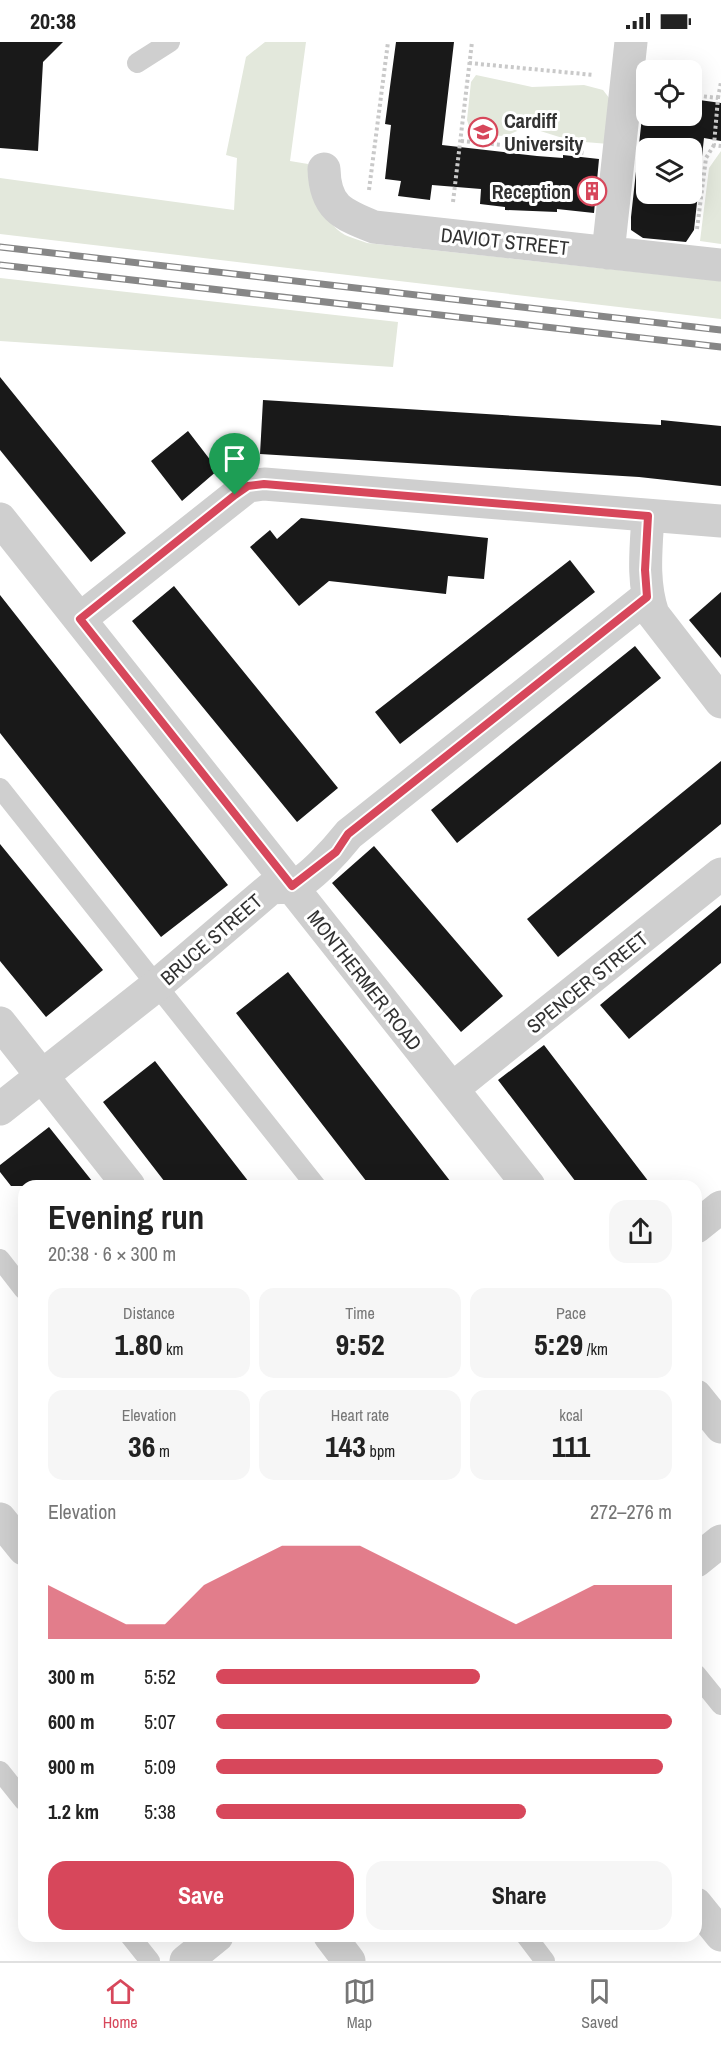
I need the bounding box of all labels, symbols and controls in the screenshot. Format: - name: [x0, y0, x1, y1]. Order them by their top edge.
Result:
- text: 20:38: [30, 6, 76, 36]
- map controls: [636, 60, 702, 204]
- button: locate: [636, 60, 702, 126]
- place label: Cardiff University: [504, 107, 584, 157]
- school or university icon: Cardiff University: [467, 116, 499, 148]
- button: layers: [636, 138, 702, 204]
- building icon: Reception: [576, 175, 608, 207]
- place label: Reception: [492, 178, 571, 205]
- street label: DAVIOT STREET: [440, 221, 570, 261]
- pin: [209, 433, 260, 495]
- icon: arrive: [218, 442, 251, 475]
- street label: BRUCE STREET: [154, 887, 268, 991]
- street label: MONTHERMER ROAD: [302, 904, 428, 1056]
- street label: SPENCER STREET: [521, 925, 653, 1039]
- text: Evening run: [48, 1195, 204, 1239]
- button: share: [609, 1200, 672, 1263]
- text: 20:38 · 6 × 300 m: [48, 1240, 176, 1267]
- text: Distance: [123, 1302, 175, 1324]
- text: Time: [345, 1302, 375, 1324]
- text: Pace: [556, 1302, 586, 1324]
- text: 1.80: [114, 1324, 162, 1364]
- text: 9:52: [335, 1324, 385, 1364]
- text: 5:29: [534, 1324, 583, 1364]
- text: km: [162, 1338, 184, 1360]
- text: /km: [583, 1338, 608, 1360]
- text: Elevation: [122, 1404, 176, 1426]
- text: Heart rate: [331, 1404, 389, 1426]
- text: kcal: [559, 1404, 583, 1426]
- text: 36: [128, 1426, 155, 1466]
- text: 143: [325, 1426, 366, 1466]
- text: 111: [552, 1426, 590, 1466]
- text: m: [155, 1440, 170, 1462]
- text: bpm: [366, 1440, 395, 1462]
- text: Elevation: [48, 1498, 116, 1525]
- text: 272–276 m: [590, 1498, 672, 1525]
- text: 300 m: [48, 1663, 95, 1690]
- text: 5:52: [144, 1663, 176, 1690]
- text: 600 m: [48, 1708, 95, 1735]
- text: 5:07: [144, 1708, 176, 1735]
- text: 900 m: [48, 1753, 95, 1780]
- text: 5:09: [144, 1753, 176, 1780]
- text: 1.2 km: [48, 1798, 99, 1825]
- text: 5:38: [144, 1798, 176, 1825]
- button: Save: [48, 1861, 354, 1930]
- button: Share: [366, 1861, 672, 1930]
- tab: Home: [103, 1975, 138, 2033]
- tab: Map: [343, 1975, 376, 2033]
- tab: Saved: [581, 1975, 618, 2033]

